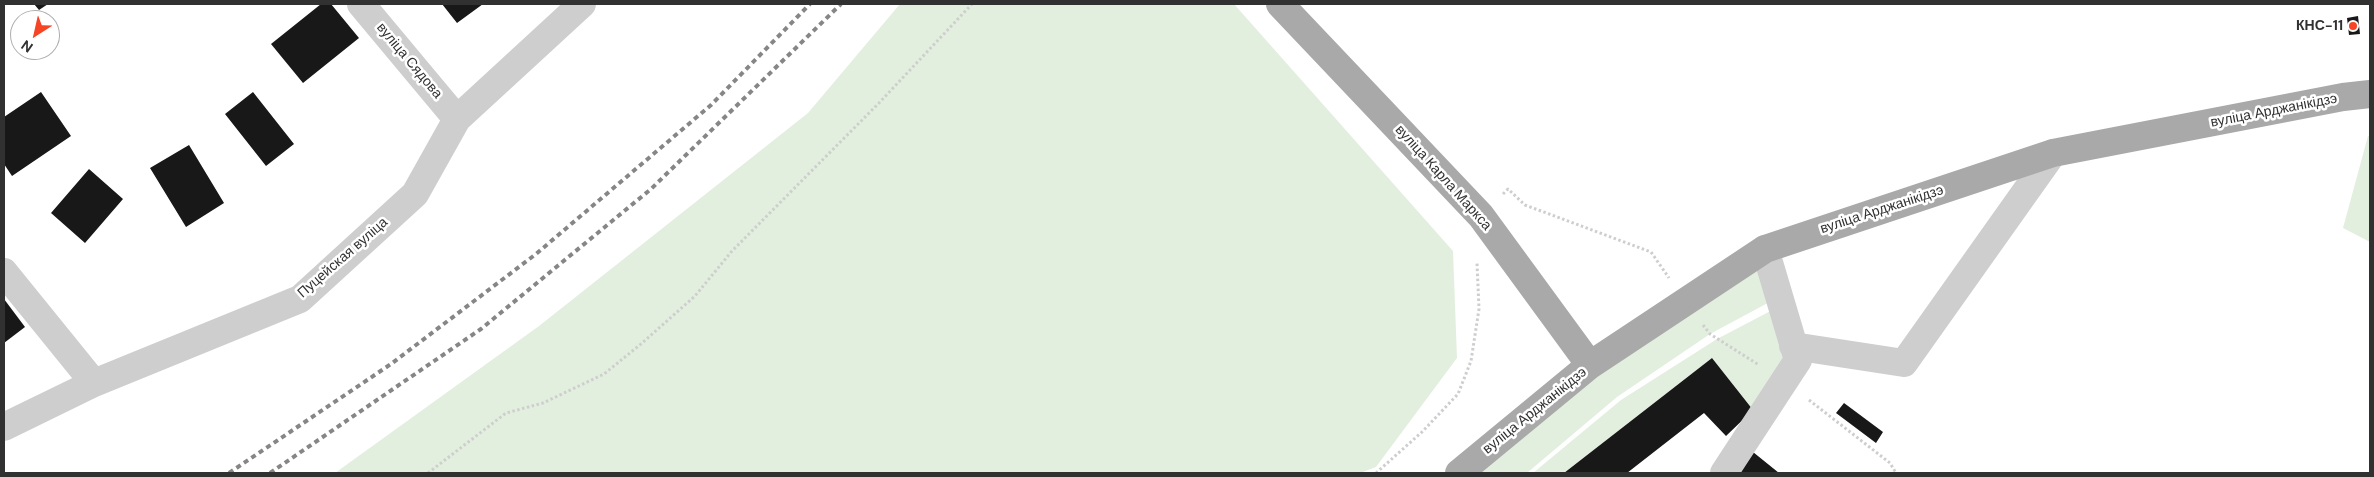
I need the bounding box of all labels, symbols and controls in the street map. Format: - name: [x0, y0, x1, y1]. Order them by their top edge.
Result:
- north arrow: [10, 10, 60, 60]
- place label: КНС-11: [2296, 18, 2343, 34]
- street label: вуліца Сядова: [373, 20, 445, 102]
- marker: КНС-11: [2347, 20, 2359, 32]
- text: N: [18, 36, 36, 57]
- street label: вуліца Арджанікідзэ: [2209, 90, 2339, 132]
- street label: вуліца Карла Маркса: [1391, 122, 1495, 234]
- street label: вуліца Арджанікідзэ: [1818, 182, 1946, 238]
- street label: Пуцейская вуліца: [294, 214, 392, 302]
- street label: вуліца Арджанікідзэ: [1480, 364, 1590, 458]

